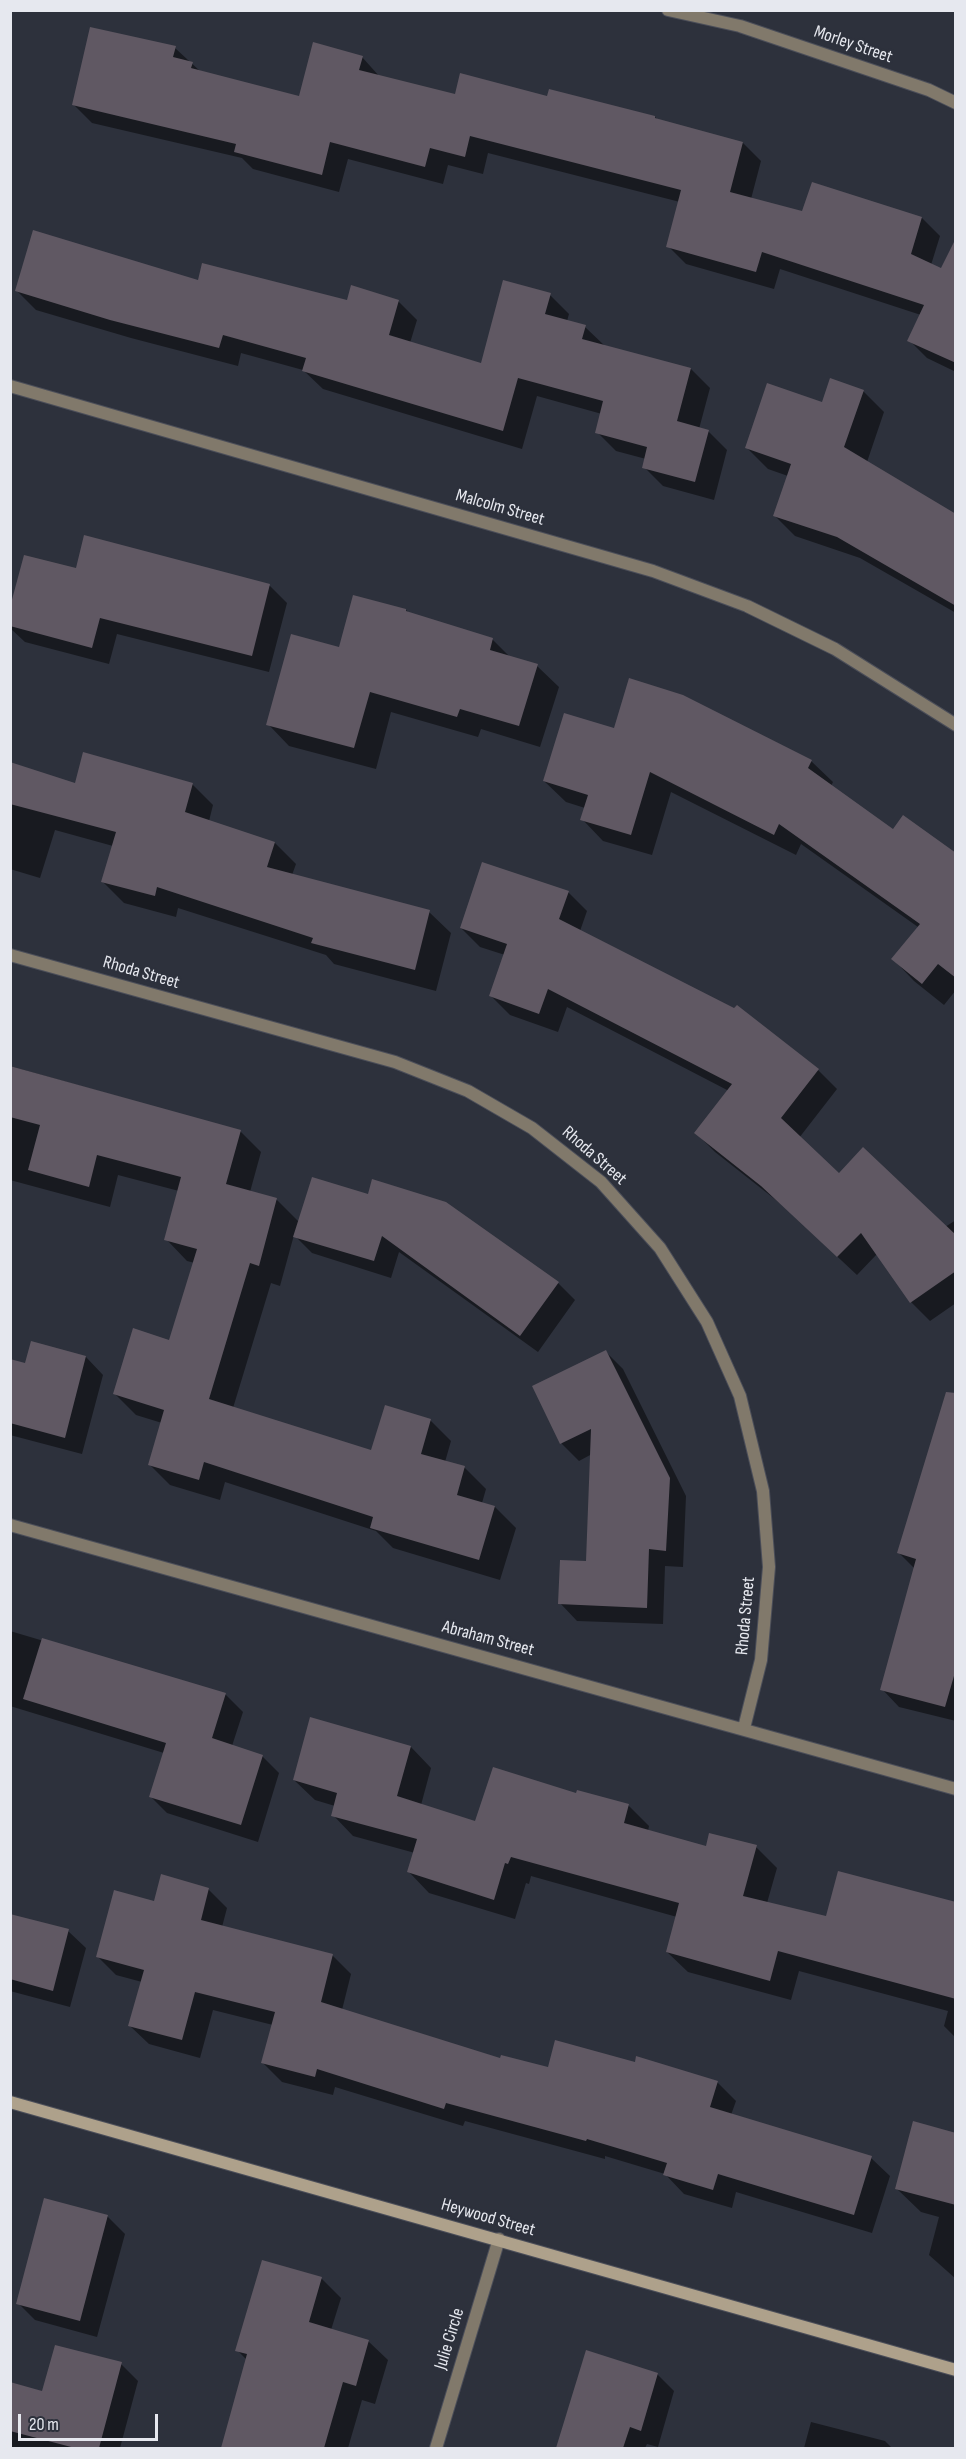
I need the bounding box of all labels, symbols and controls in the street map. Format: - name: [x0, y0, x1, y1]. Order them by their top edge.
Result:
- street label: Morley Street: [811, 22, 895, 68]
- street label: Malcolm Street: [453, 485, 547, 531]
- street label: Rhoda Street: [100, 952, 182, 994]
- street label: Rhoda Street: [557, 1122, 631, 1190]
- street label: Rhoda Street: [732, 1576, 760, 1656]
- street label: Abraham Street: [440, 1616, 536, 1662]
- street label: Heywood Street: [439, 2194, 537, 2242]
- street label: Julie Circle: [430, 2306, 470, 2372]
- scale bar: [21, 2402, 160, 2440]
- text: 20 m: [29, 2414, 59, 2435]

